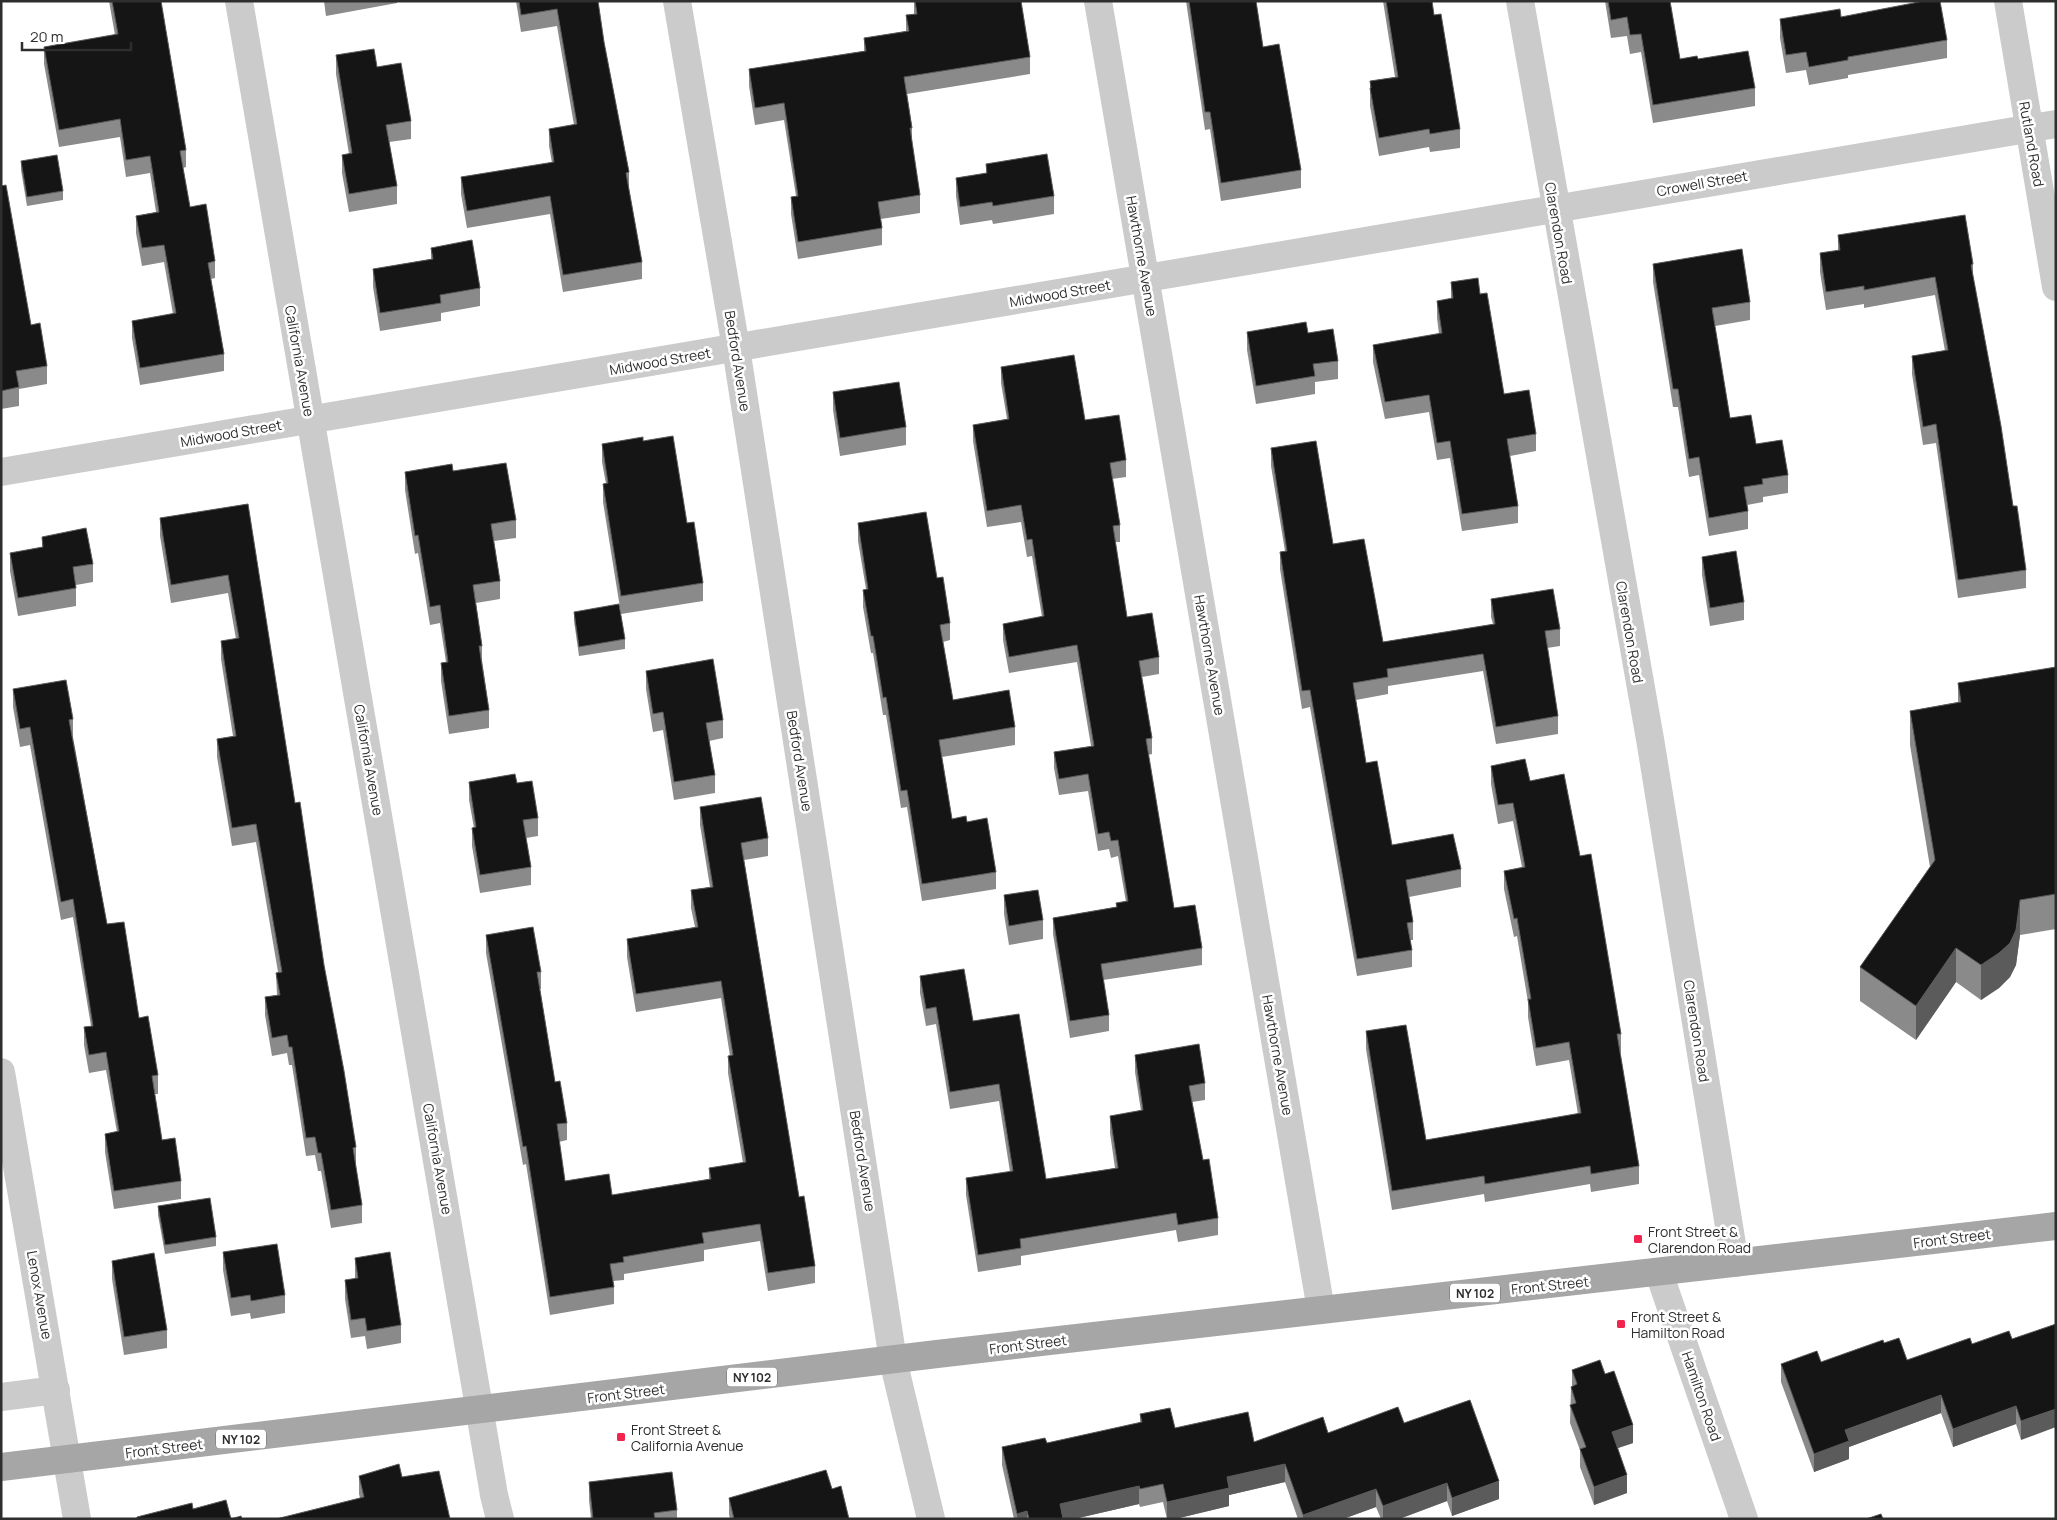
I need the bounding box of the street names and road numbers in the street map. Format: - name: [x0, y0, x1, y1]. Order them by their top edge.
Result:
- street label: Rutland Road: [2015, 100, 2049, 188]
- street label: Crowell Street: [1655, 166, 1749, 200]
- street label: Clarendon Road: [1541, 181, 1577, 285]
- street label: Hawthorne Avenue: [1122, 194, 1162, 318]
- street label: Midwood Street: [1008, 275, 1113, 311]
- street label: California Avenue: [281, 304, 319, 418]
- street label: Bedford Avenue: [721, 309, 755, 413]
- street label: Midwood Street: [608, 343, 713, 379]
- street label: Midwood Street: [179, 415, 284, 451]
- street label: Clarendon Road: [1612, 580, 1648, 684]
- street label: Hawthorne Avenue: [1190, 593, 1230, 717]
- street label: California Avenue: [350, 703, 388, 817]
- street label: Bedford Avenue: [783, 709, 817, 813]
- street label: Clarendon Road: [1680, 979, 1714, 1083]
- street label: Hawthorne Avenue: [1258, 993, 1298, 1117]
- street label: California Avenue: [419, 1102, 457, 1216]
- street label: Bedford Avenue: [846, 1109, 880, 1213]
- street label: Front Street: [1912, 1224, 1992, 1252]
- street label: Lenox Avenue: [23, 1249, 57, 1341]
- street label: Front Street: [1510, 1271, 1590, 1299]
- road number: NY 102: [1450, 1284, 1500, 1302]
- street label: Front Street: [988, 1330, 1068, 1358]
- street label: Hamilton Road: [1678, 1349, 1726, 1443]
- road number: NY 102: [727, 1368, 777, 1386]
- street label: Front Street: [586, 1379, 666, 1407]
- road number: NY 102: [216, 1430, 266, 1448]
- street label: Front Street: [124, 1434, 204, 1462]

